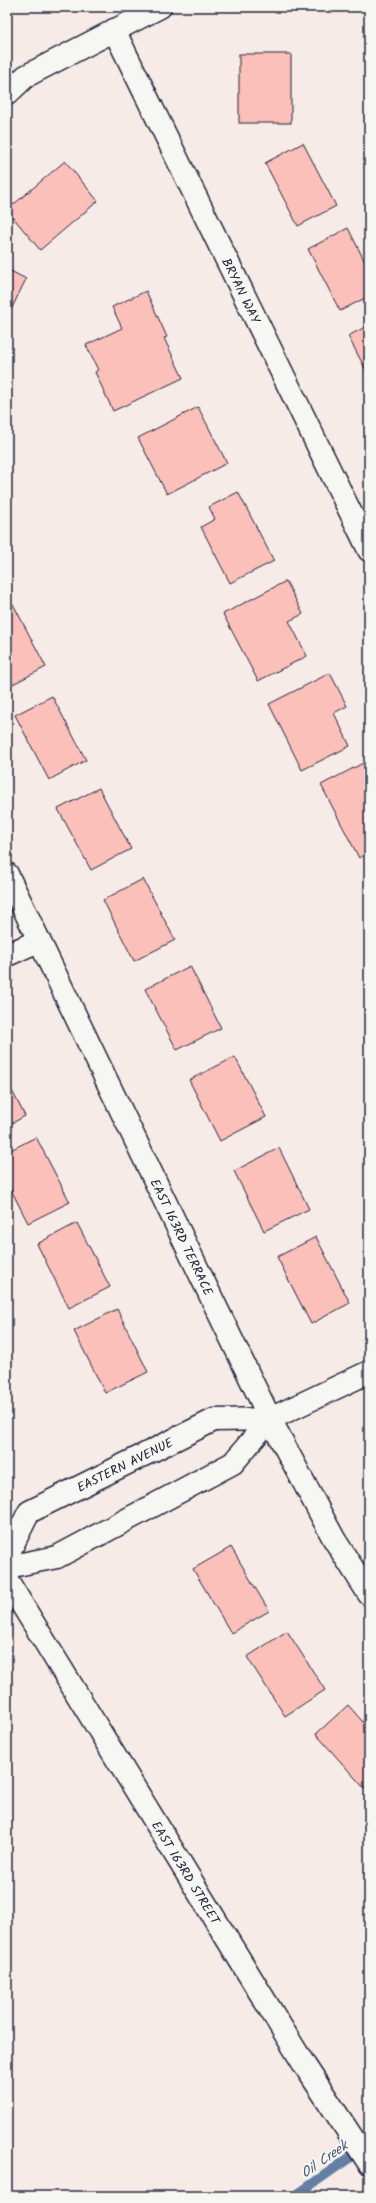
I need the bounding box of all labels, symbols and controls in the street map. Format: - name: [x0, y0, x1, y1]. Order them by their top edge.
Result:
- street label: BRYAN WAY: [215, 255, 266, 328]
- street label: EAST 163RD TERRACE: [144, 1176, 218, 1300]
- street label: EASTERN AVENUE: [73, 1433, 177, 1499]
- street label: EAST 163RD STREET: [145, 1817, 225, 1930]
- water label: Oil Creek: [296, 2134, 355, 2184]

